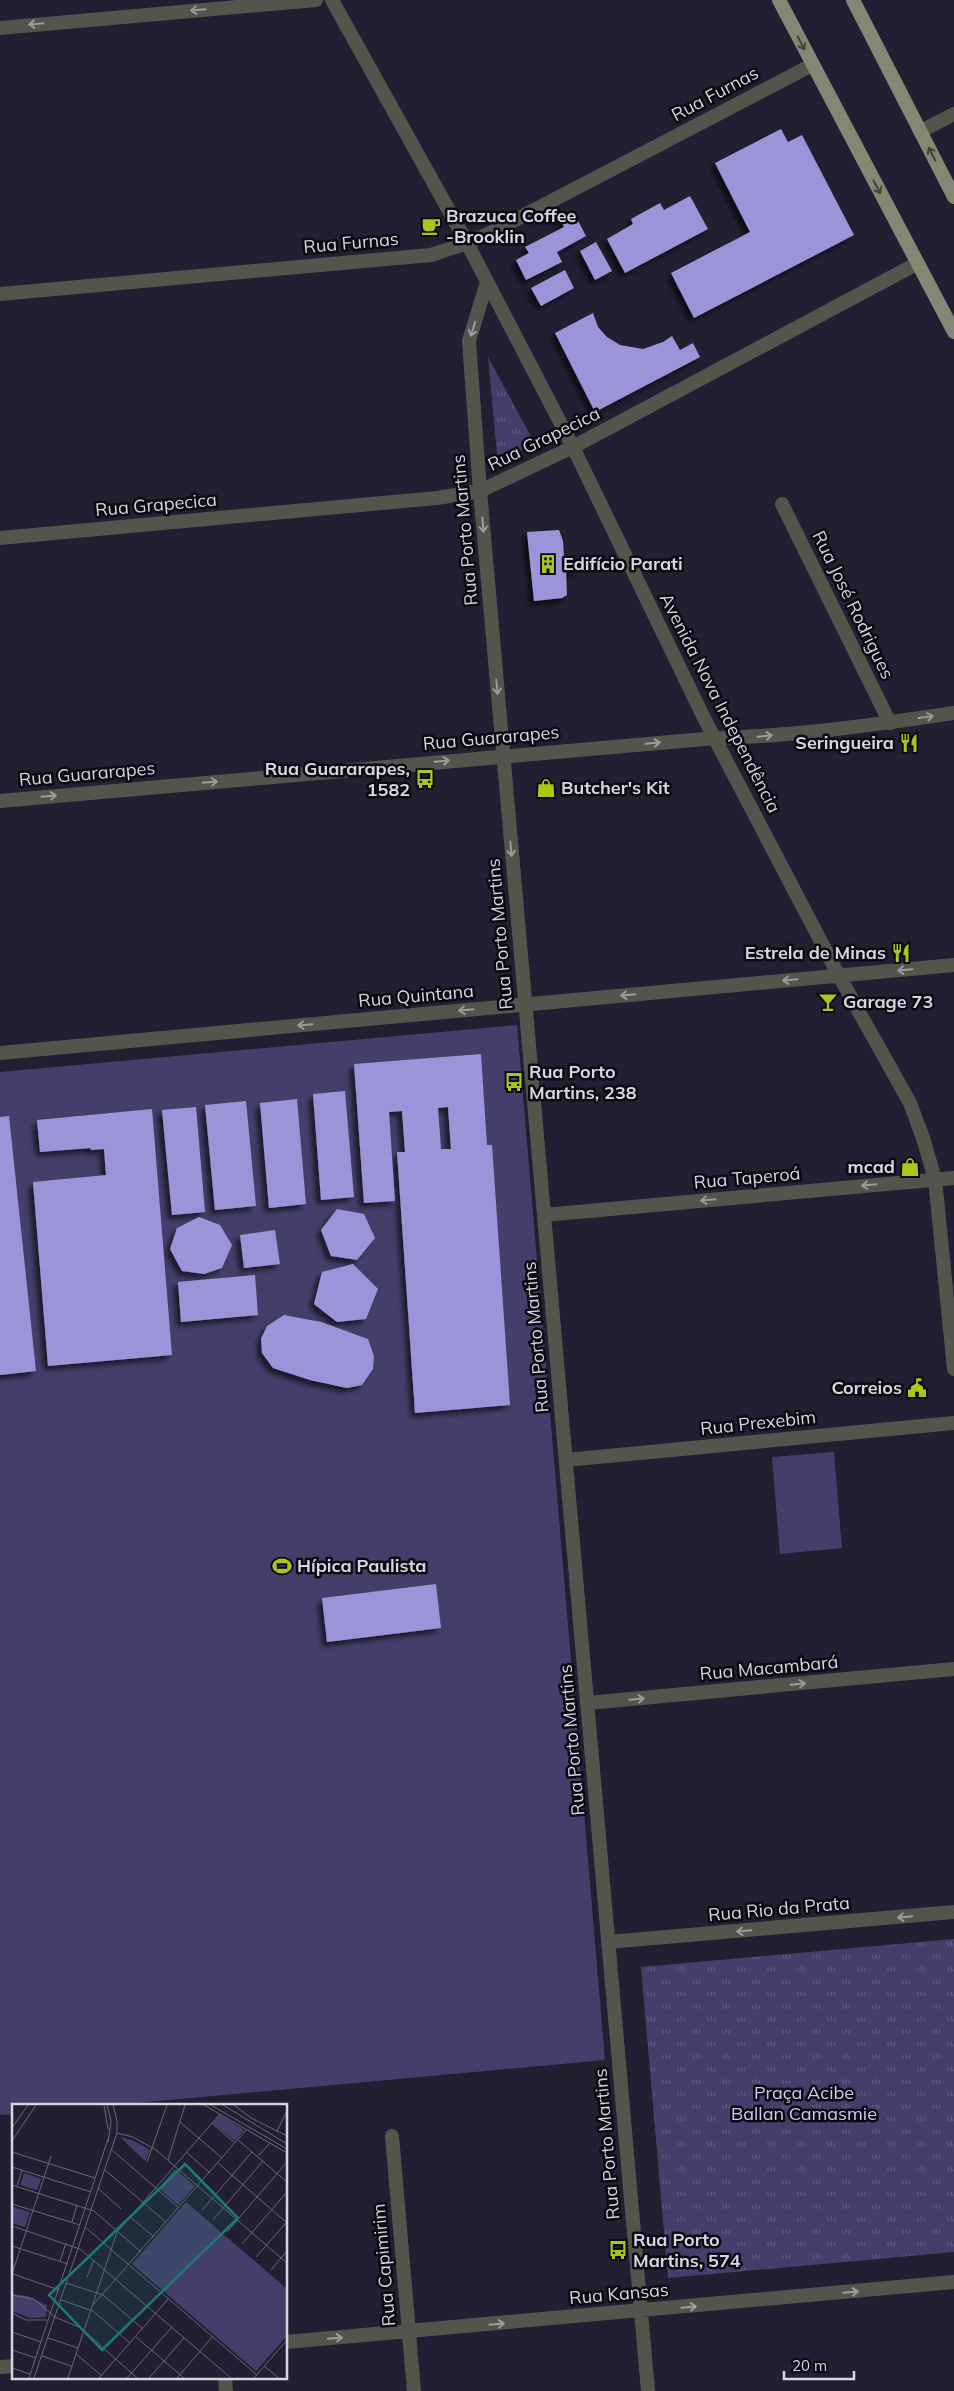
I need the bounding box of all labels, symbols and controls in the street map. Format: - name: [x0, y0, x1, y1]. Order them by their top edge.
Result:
- one-way arrow: [190, 6, 206, 15]
- one-way arrow: [28, 20, 44, 29]
- one-way arrow: [796, 36, 806, 51]
- street label: Rua Furnas: [667, 61, 762, 126]
- one-way arrow: [927, 147, 936, 162]
- one-way arrow: [873, 179, 882, 194]
- place label: Brazuca Coffee -Brooklin: [446, 204, 577, 248]
- cafe icon: Brazuca Coffee -Brooklin: [420, 215, 442, 237]
- street label: Rua Furnas: [302, 227, 400, 258]
- one-way arrow: [467, 320, 477, 336]
- street label: Rua Grapecica: [484, 401, 604, 476]
- street label: Rua Porto Martins: [446, 454, 483, 606]
- street label: Rua Grapecica: [94, 488, 218, 521]
- one-way arrow: [478, 517, 488, 533]
- street label: Rua José Rodrigues: [808, 527, 899, 683]
- place label: Edifício Parati: [563, 552, 683, 575]
- building icon: Edifício Parati: [537, 553, 559, 575]
- street label: Avenida Nova Independência: [655, 589, 786, 817]
- one-way arrow: [492, 679, 501, 695]
- one-way arrow: [918, 712, 934, 722]
- street label: Rua Guararapes: [422, 720, 560, 755]
- one-way arrow: [756, 731, 772, 741]
- place label: Seringueira: [795, 731, 894, 754]
- restaurant icon: Seringueira: [898, 732, 920, 754]
- one-way arrow: [645, 738, 661, 748]
- street label: Rua Guararapes: [18, 756, 156, 791]
- place label: Rua Guararapes, 1582: [265, 757, 410, 801]
- one-way arrow: [434, 757, 450, 766]
- bus stop icon: Rua Guararapes, 1582: [414, 768, 436, 790]
- place label: Butcher's Kit: [561, 776, 670, 799]
- one-way arrow: [202, 777, 218, 787]
- shop icon: Butcher's Kit: [535, 777, 557, 799]
- one-way arrow: [40, 792, 56, 801]
- one-way arrow: [506, 840, 516, 856]
- street label: Rua Porto Martins: [481, 858, 518, 1010]
- place label: Estrela de Minas: [745, 941, 886, 964]
- restaurant icon: Estrela de Minas: [890, 942, 912, 964]
- one-way arrow: [898, 965, 914, 974]
- one-way arrow: [782, 976, 798, 985]
- street label: Rua Quintana: [357, 979, 475, 1012]
- one-way arrow: [620, 990, 636, 1000]
- place label: Garage 73: [843, 990, 933, 1013]
- bar icon: Garage 73: [817, 991, 839, 1013]
- one-way arrow: [459, 1005, 475, 1015]
- one-way arrow: [297, 1020, 313, 1030]
- place label: Rua Porto Martins, 238: [529, 1060, 637, 1104]
- bus stop icon: Rua Porto Martins, 238: [503, 1071, 525, 1093]
- place label: mcad: [847, 1155, 895, 1178]
- shop icon: mcad: [899, 1156, 921, 1178]
- street label: Rua Taperoá: [693, 1161, 801, 1194]
- one-way arrow: [862, 1181, 878, 1190]
- one-way arrow: [700, 1196, 716, 1205]
- street label: Rua Porto Martins: [517, 1261, 554, 1413]
- place label: Correios: [831, 1376, 902, 1399]
- public building icon: Correios: [906, 1377, 928, 1399]
- street label: Rua Prexebim: [699, 1405, 817, 1440]
- place label: Hípica Paulista: [297, 1554, 426, 1577]
- sports icon: Hípica Paulista: [271, 1555, 293, 1577]
- street label: Rua Macambará: [699, 1650, 839, 1685]
- street label: Rua Porto Martins: [553, 1664, 590, 1816]
- one-way arrow: [790, 1679, 806, 1689]
- one-way arrow: [628, 1694, 644, 1704]
- street label: Rua Rio da Prata: [707, 1891, 851, 1926]
- one-way arrow: [898, 1912, 914, 1921]
- one-way arrow: [736, 1926, 752, 1935]
- street label: Rua Porto Martins: [588, 2068, 625, 2220]
- park label: Praça Acibe Ballan Camasmie: [731, 2081, 877, 2125]
- inset map: [12, 2104, 288, 2378]
- street label: Rua Capimirim: [367, 2203, 400, 2327]
- place label: Rua Porto Martins, 574: [633, 2228, 741, 2272]
- bus stop icon: Rua Porto Martins, 574: [607, 2239, 629, 2261]
- street label: Rua Kansas: [568, 2278, 670, 2309]
- one-way arrow: [843, 2287, 859, 2296]
- one-way arrow: [681, 2302, 697, 2311]
- one-way arrow: [488, 2319, 504, 2328]
- one-way arrow: [327, 2333, 343, 2342]
- scale bar: [784, 2348, 854, 2380]
- text: 20 m: [792, 2356, 827, 2375]

